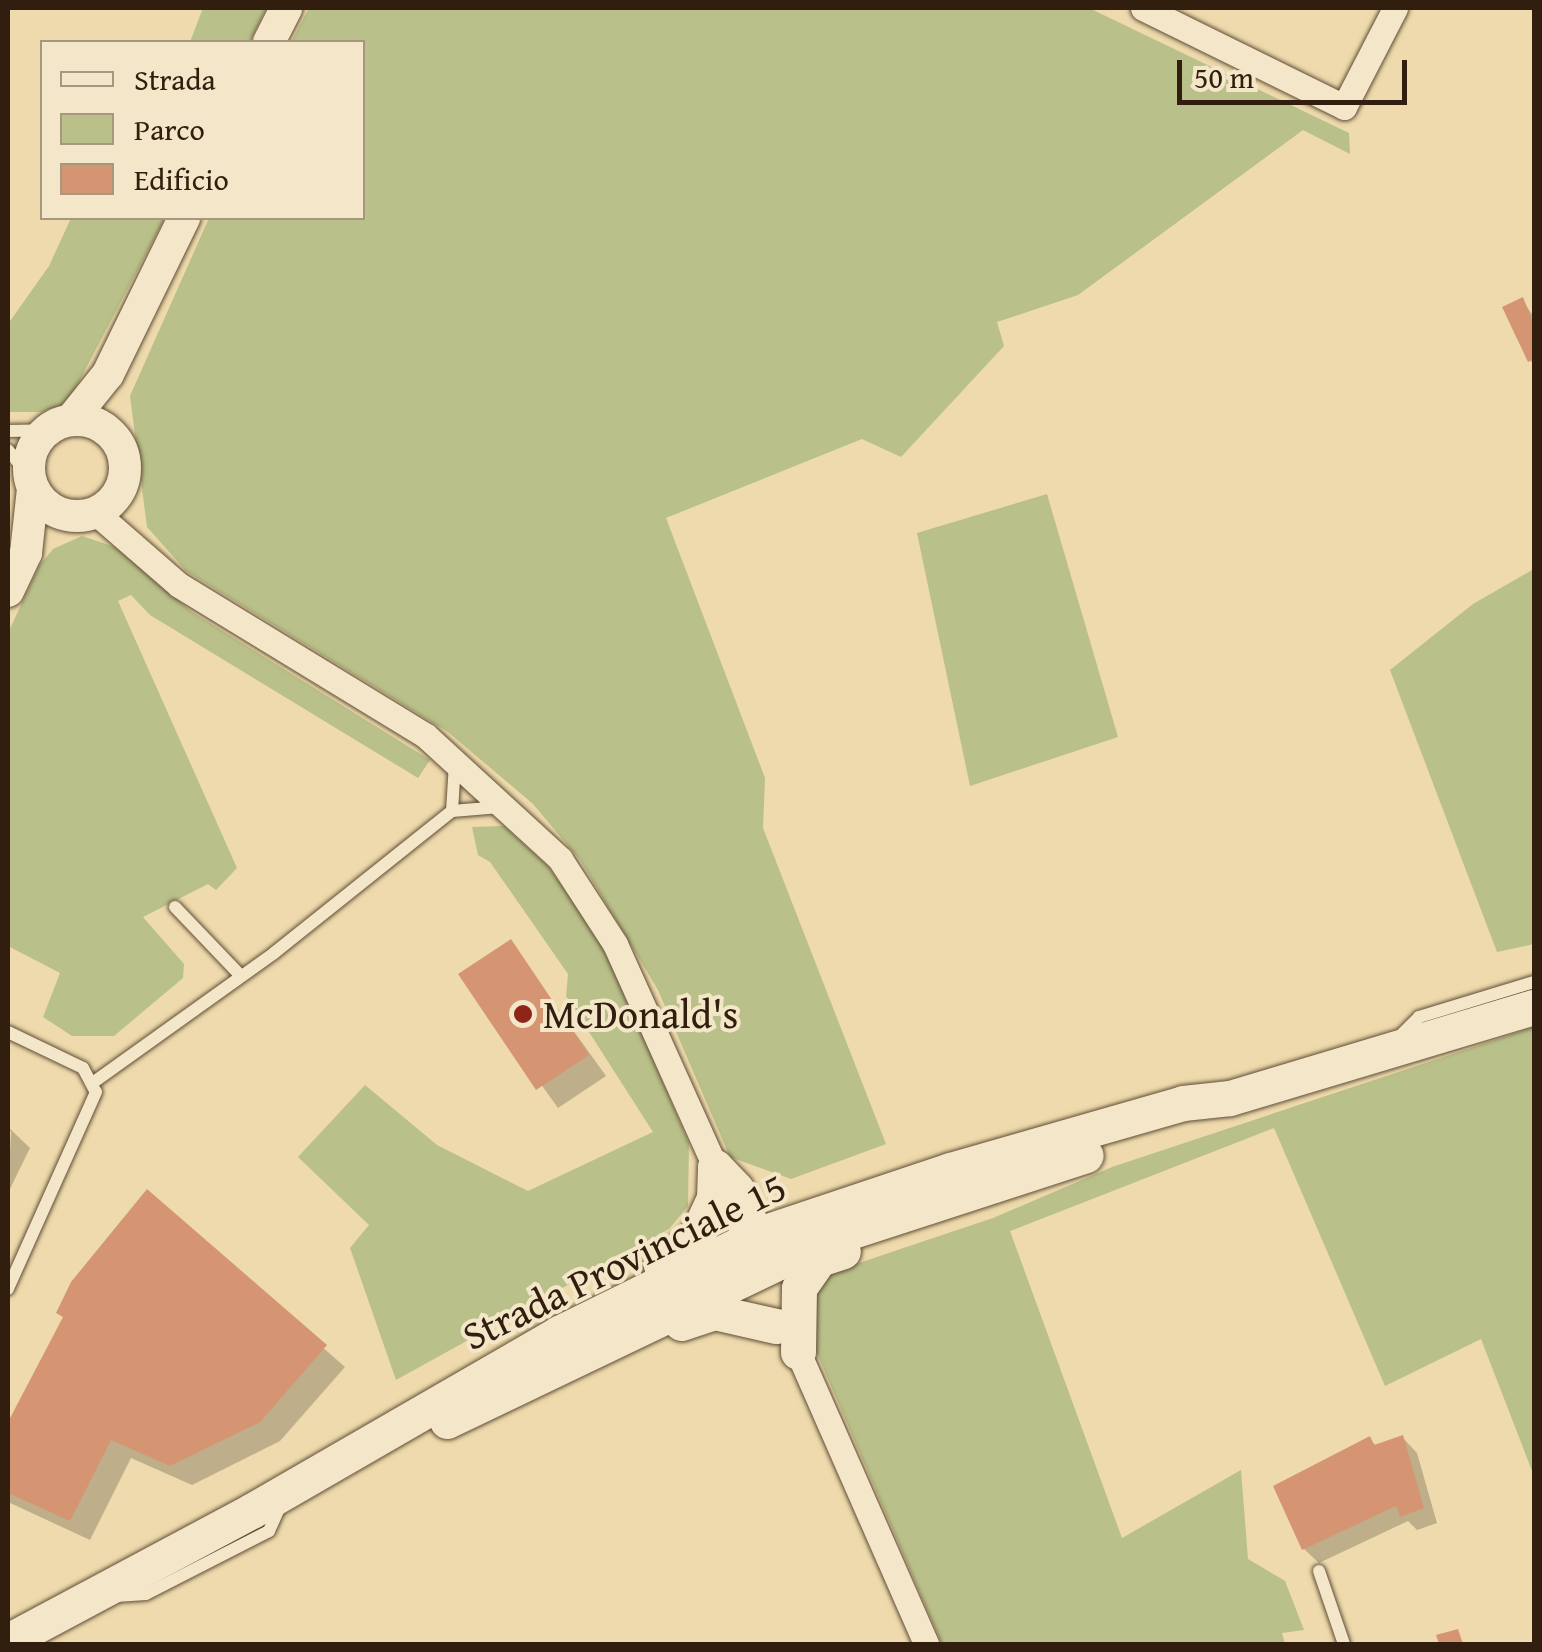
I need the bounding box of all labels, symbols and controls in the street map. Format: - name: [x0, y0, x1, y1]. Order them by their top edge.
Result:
- legend: [40, 40, 365, 220]
- scale bar: [1182, 40, 1412, 102]
- text: 50 m: [1194, 55, 1254, 99]
- text: Strada: [134, 57, 216, 101]
- text: Parco: [134, 107, 205, 151]
- text: Edificio: [134, 157, 229, 201]
- place label: McDonald's: [543, 990, 738, 1038]
- marker: McDonald's: [512, 1003, 534, 1025]
- street label: Strada Provinciale 15: [455, 1162, 793, 1360]

